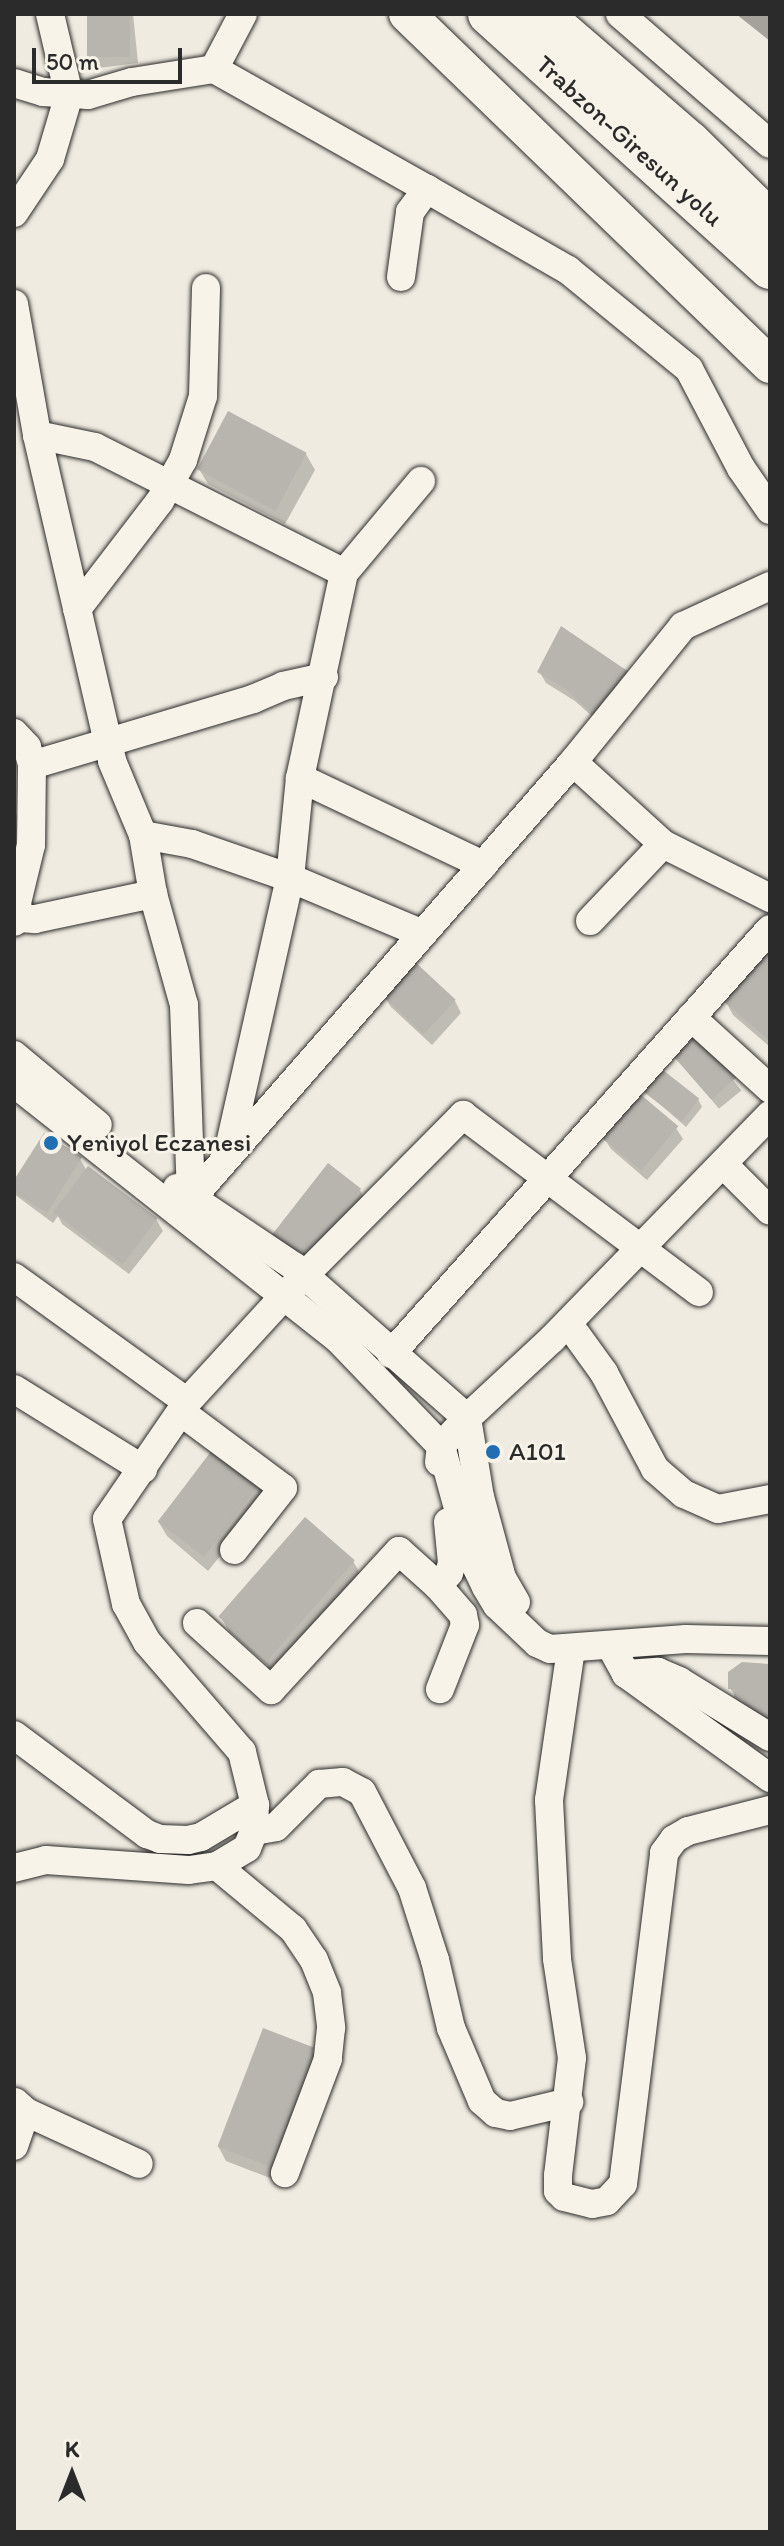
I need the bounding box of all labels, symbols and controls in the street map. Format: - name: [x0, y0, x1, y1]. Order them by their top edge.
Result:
- scale bar: [36, 32, 186, 82]
- text: 50 m: [46, 47, 99, 76]
- street label: Trabzon-Giresun yolu: [529, 49, 729, 233]
- place label: Yeniyol Eczanesi: [67, 1127, 251, 1159]
- marker: Yeniyol Eczanesi: [42, 1134, 60, 1152]
- place label: A101: [509, 1436, 566, 1468]
- marker: A101: [484, 1443, 502, 1461]
- north arrow: [32, 2434, 112, 2514]
- text: K: [65, 2436, 79, 2463]

